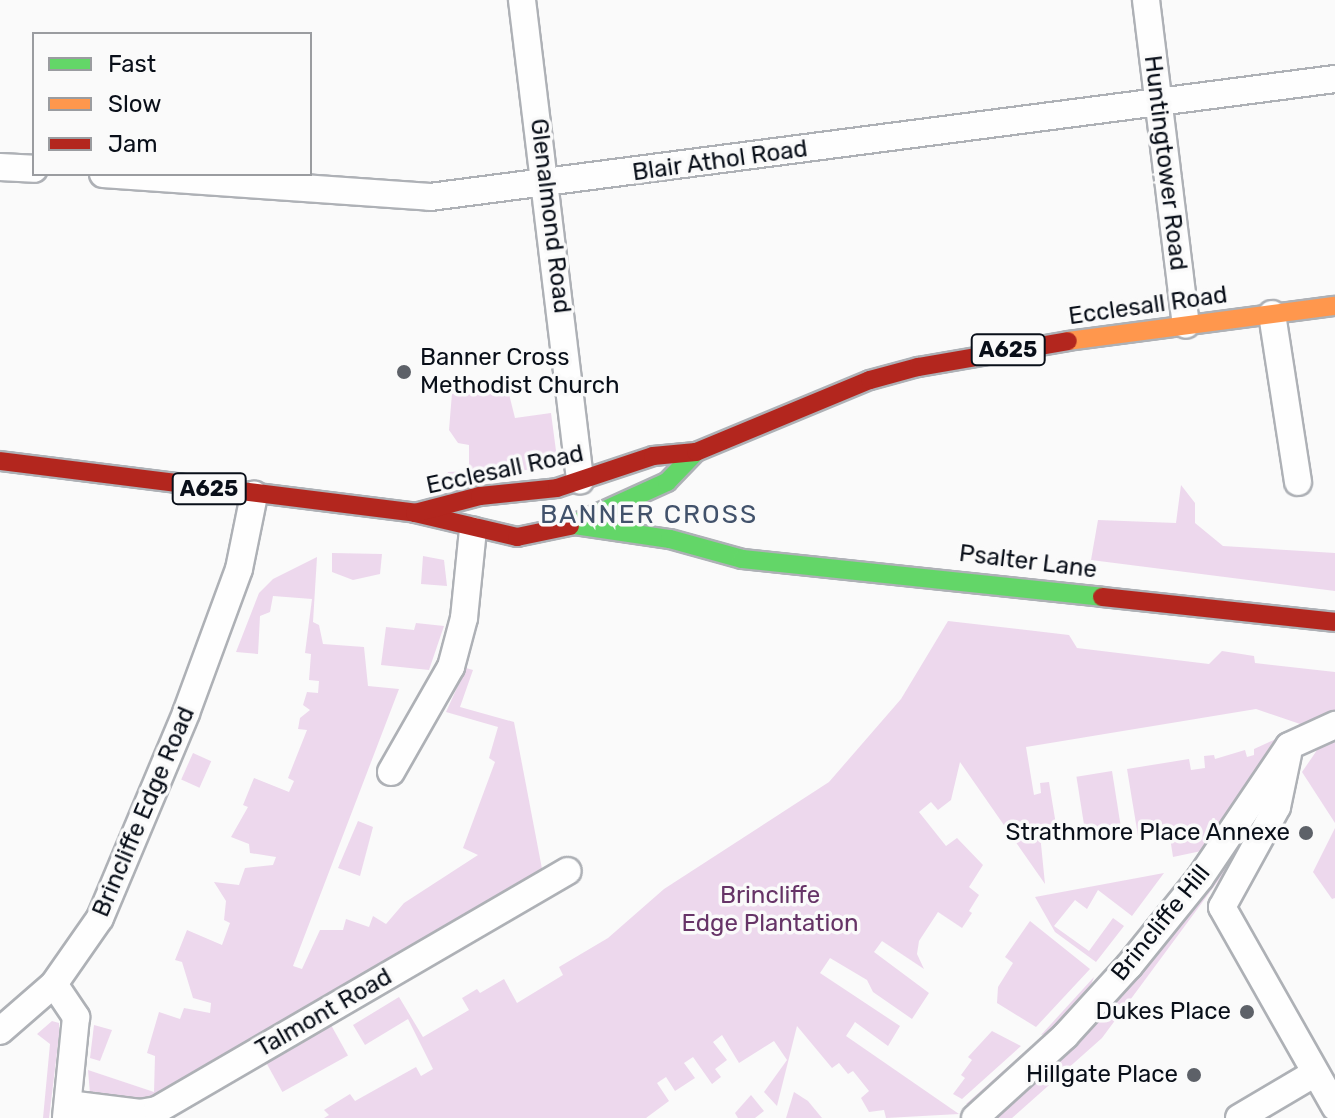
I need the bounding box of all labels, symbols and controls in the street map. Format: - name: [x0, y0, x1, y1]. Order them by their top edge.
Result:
- legend: [32, 32, 312, 176]
- text: Fast: [108, 50, 156, 78]
- street label: Huntingtower Road: [1137, 54, 1193, 272]
- text: Slow: [108, 90, 161, 118]
- street label: Glenalmond Road: [524, 117, 576, 315]
- text: Jam: [108, 130, 158, 158]
- street label: Blair Athol Road: [630, 134, 810, 188]
- street label: Ecclesall Road: [1067, 281, 1229, 331]
- road number: A625: [970, 332, 1046, 368]
- place label: Banner Cross Methodist Church: [420, 344, 620, 400]
- marker: Banner Cross Methodist Church: [395, 363, 413, 381]
- street label: Ecclesall Road: [424, 439, 586, 501]
- road number: A625: [171, 471, 247, 507]
- district label: BANNER CROSS: [540, 499, 758, 531]
- street label: Psalter Lane: [957, 539, 1099, 585]
- street label: Brincliffe Edge Road: [87, 703, 201, 921]
- place label: Strathmore Place Annexe: [1005, 819, 1290, 847]
- marker: Strathmore Place Annexe: [1297, 824, 1315, 842]
- street label: Brincliffe Hill: [1106, 859, 1216, 987]
- park label: Brincliffe Edge Plantation: [681, 882, 859, 938]
- street label: Talmont Road: [251, 962, 397, 1064]
- place label: Dukes Place: [1095, 998, 1231, 1026]
- marker: Dukes Place: [1238, 1003, 1256, 1021]
- place label: Hillgate Place: [1026, 1061, 1178, 1089]
- marker: Hillgate Place: [1185, 1066, 1203, 1084]

